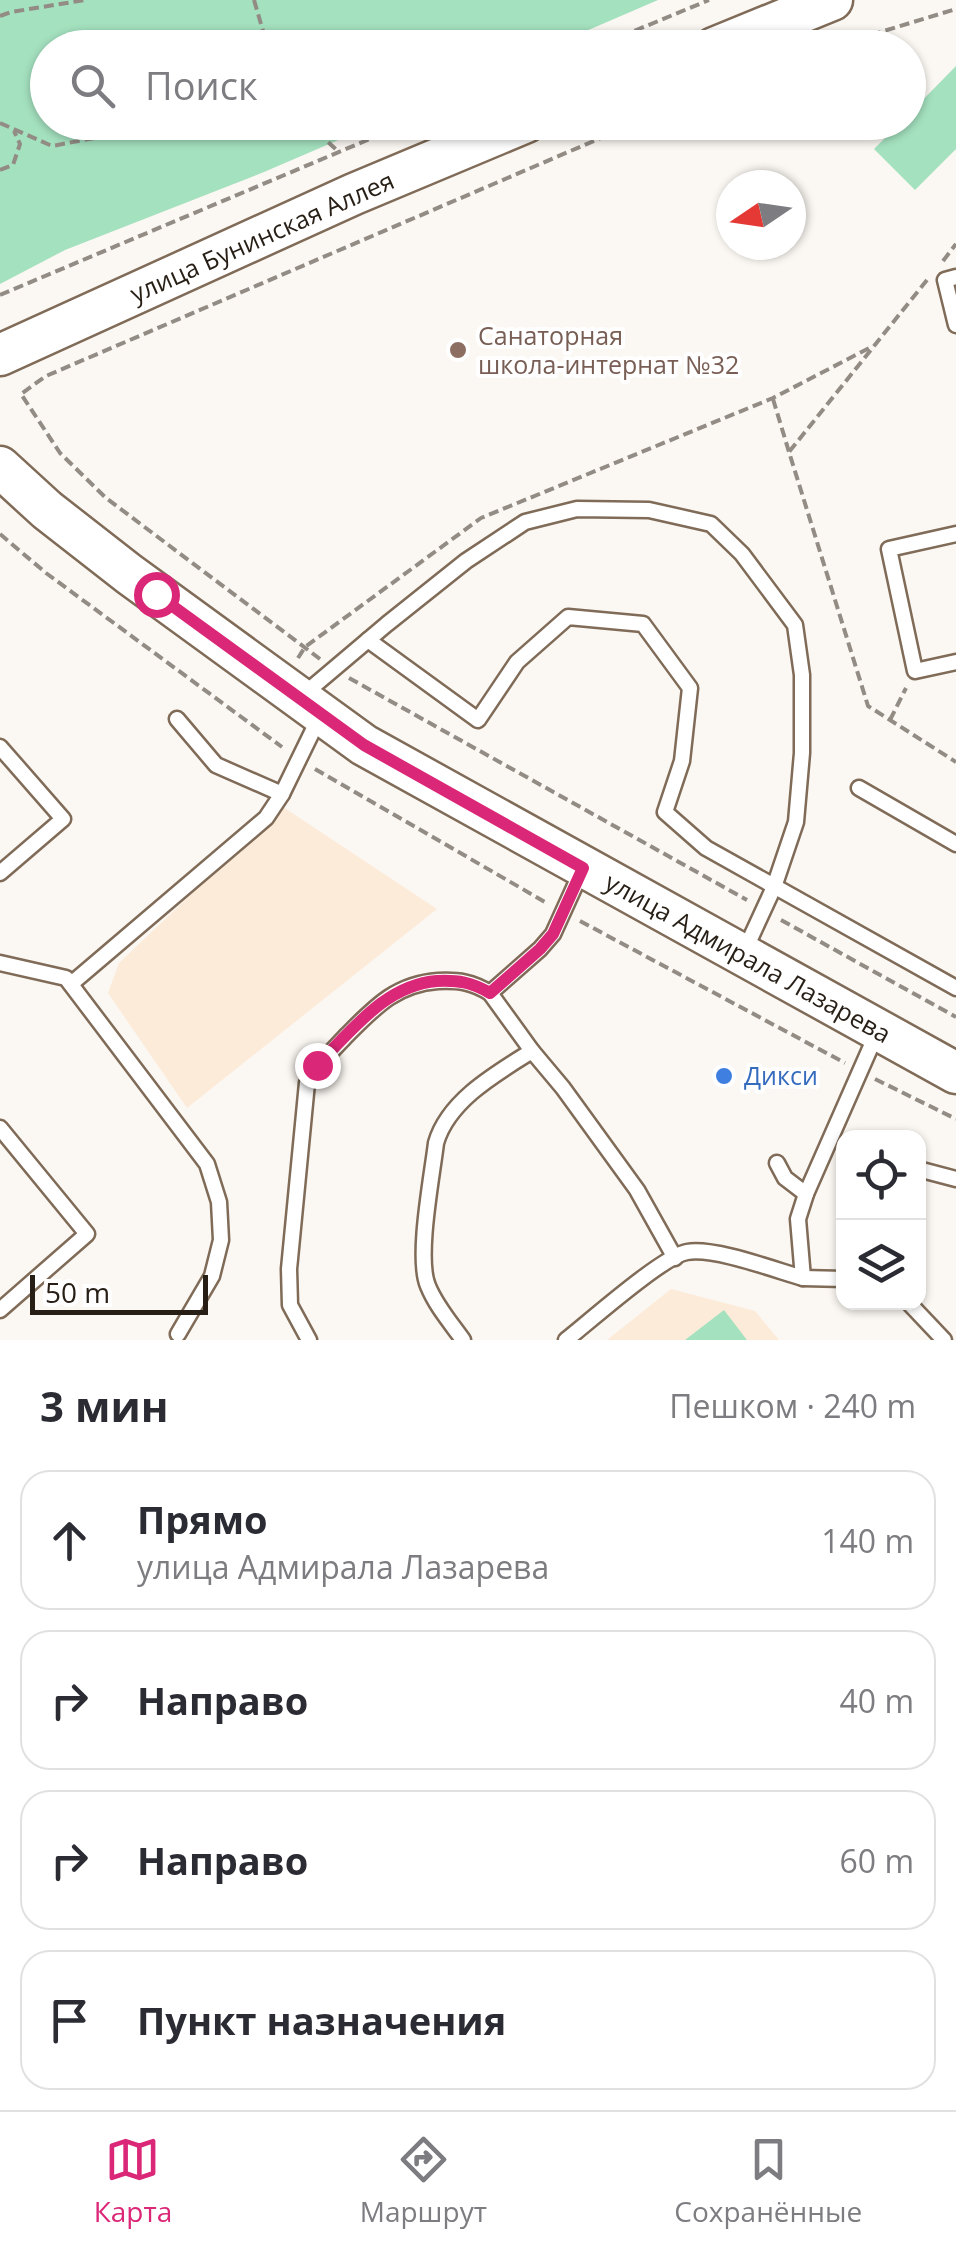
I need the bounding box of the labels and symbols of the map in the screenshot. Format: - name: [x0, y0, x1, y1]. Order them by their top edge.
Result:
- street label: улица Бунинская Аллея: [124, 162, 399, 310]
- north arrow: [716, 170, 806, 260]
- place label: Санаторная школа-интернат №32: [478, 318, 739, 381]
- marker: Санаторная школа-интернат №32: [447, 339, 469, 361]
- route start: [134, 572, 180, 618]
- street label: улица Адмирала Лазарева: [599, 864, 898, 1050]
- route end: [295, 1043, 341, 1089]
- place label: Дикси: [744, 1058, 818, 1092]
- marker: Дикси: [713, 1065, 735, 1087]
- scale bar: [30, 1270, 208, 1314]

